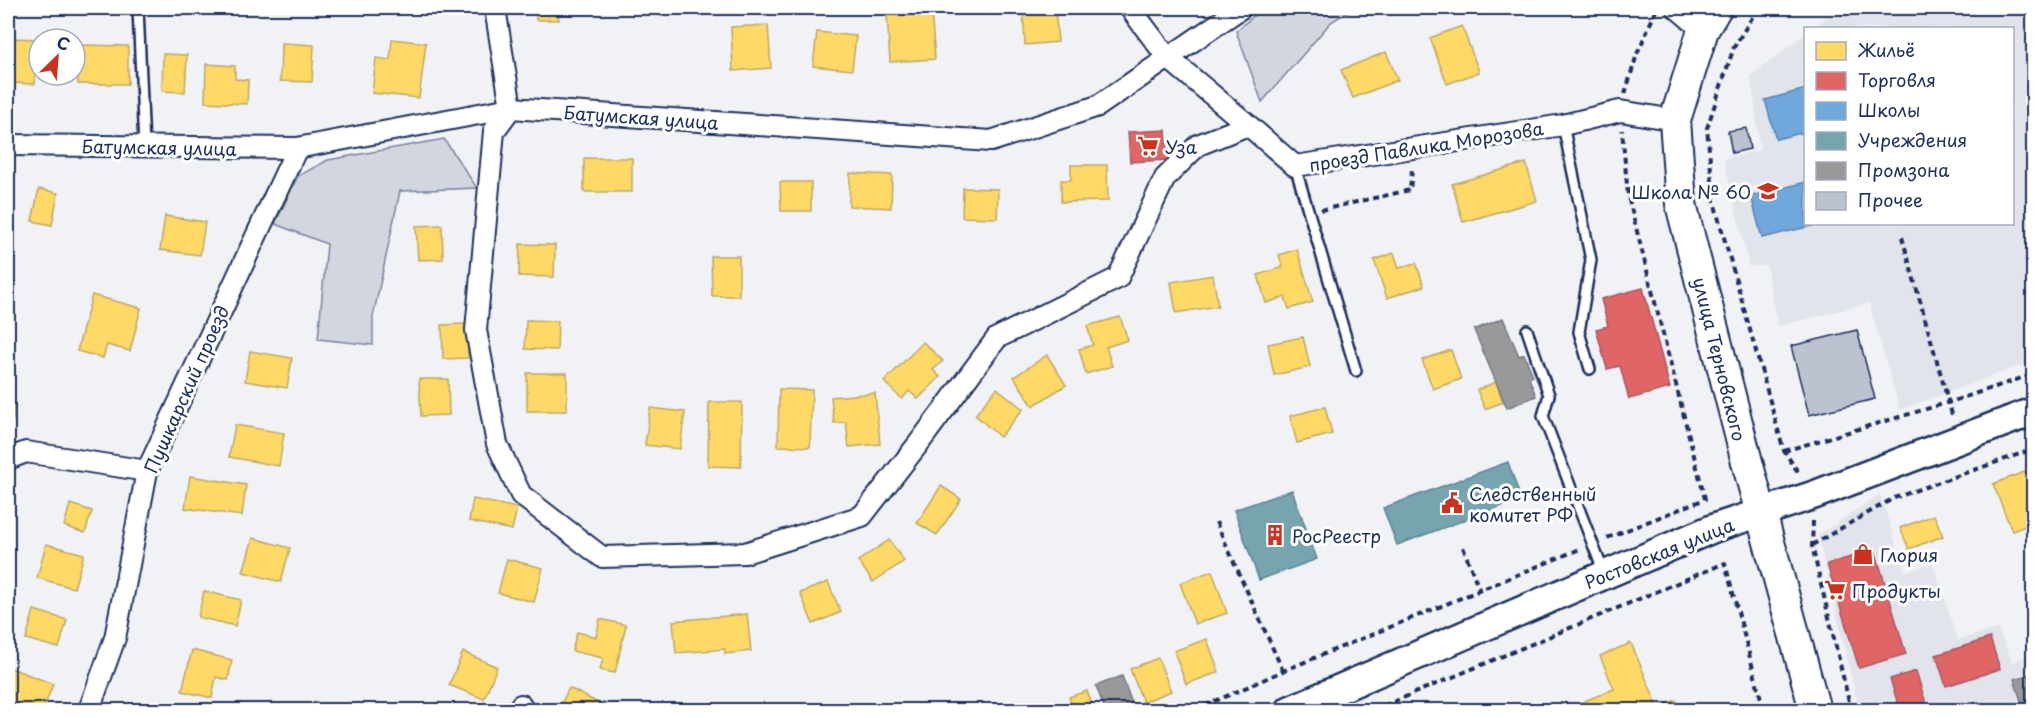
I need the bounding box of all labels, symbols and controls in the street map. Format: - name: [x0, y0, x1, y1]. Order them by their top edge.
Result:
- north arrow: [27, 27, 87, 87]
- legend: [1804, 27, 2014, 225]
- text: С: [53, 29, 74, 56]
- text: Жильё: [1857, 36, 1915, 63]
- text: Торговля: [1858, 66, 1936, 93]
- text: Школы: [1858, 96, 1921, 123]
- street label: Батумская улица: [563, 98, 720, 136]
- street label: проезд Павлика Морозова: [1307, 114, 1546, 178]
- text: Учреждения: [1858, 126, 1967, 153]
- street label: Батумская улица: [81, 132, 238, 162]
- place label: Уза: [1165, 133, 1198, 160]
- supermarket icon: Уза: [1136, 134, 1160, 158]
- text: Промзона: [1858, 156, 1950, 183]
- place label: Школа № 60: [1631, 178, 1751, 205]
- school or university icon: Школа № 60: [1756, 179, 1780, 203]
- text: Прочее: [1858, 186, 1923, 213]
- street label: улица Терновского: [1687, 274, 1753, 444]
- street label: Пушкарский проезд: [137, 301, 235, 477]
- place label: Следственный комитет РФ: [1469, 480, 1597, 528]
- public building icon: Следственный комитет РФ: [1440, 491, 1464, 515]
- street label: Ростовская улица: [1580, 510, 1738, 595]
- place label: РосРеестр: [1292, 522, 1381, 549]
- building icon: РосРеестр: [1263, 523, 1287, 547]
- place label: Глория: [1880, 541, 1938, 568]
- shop icon: Глория: [1851, 542, 1875, 566]
- place label: Продукты: [1852, 577, 1941, 604]
- supermarket icon: Продукты: [1823, 578, 1847, 602]

